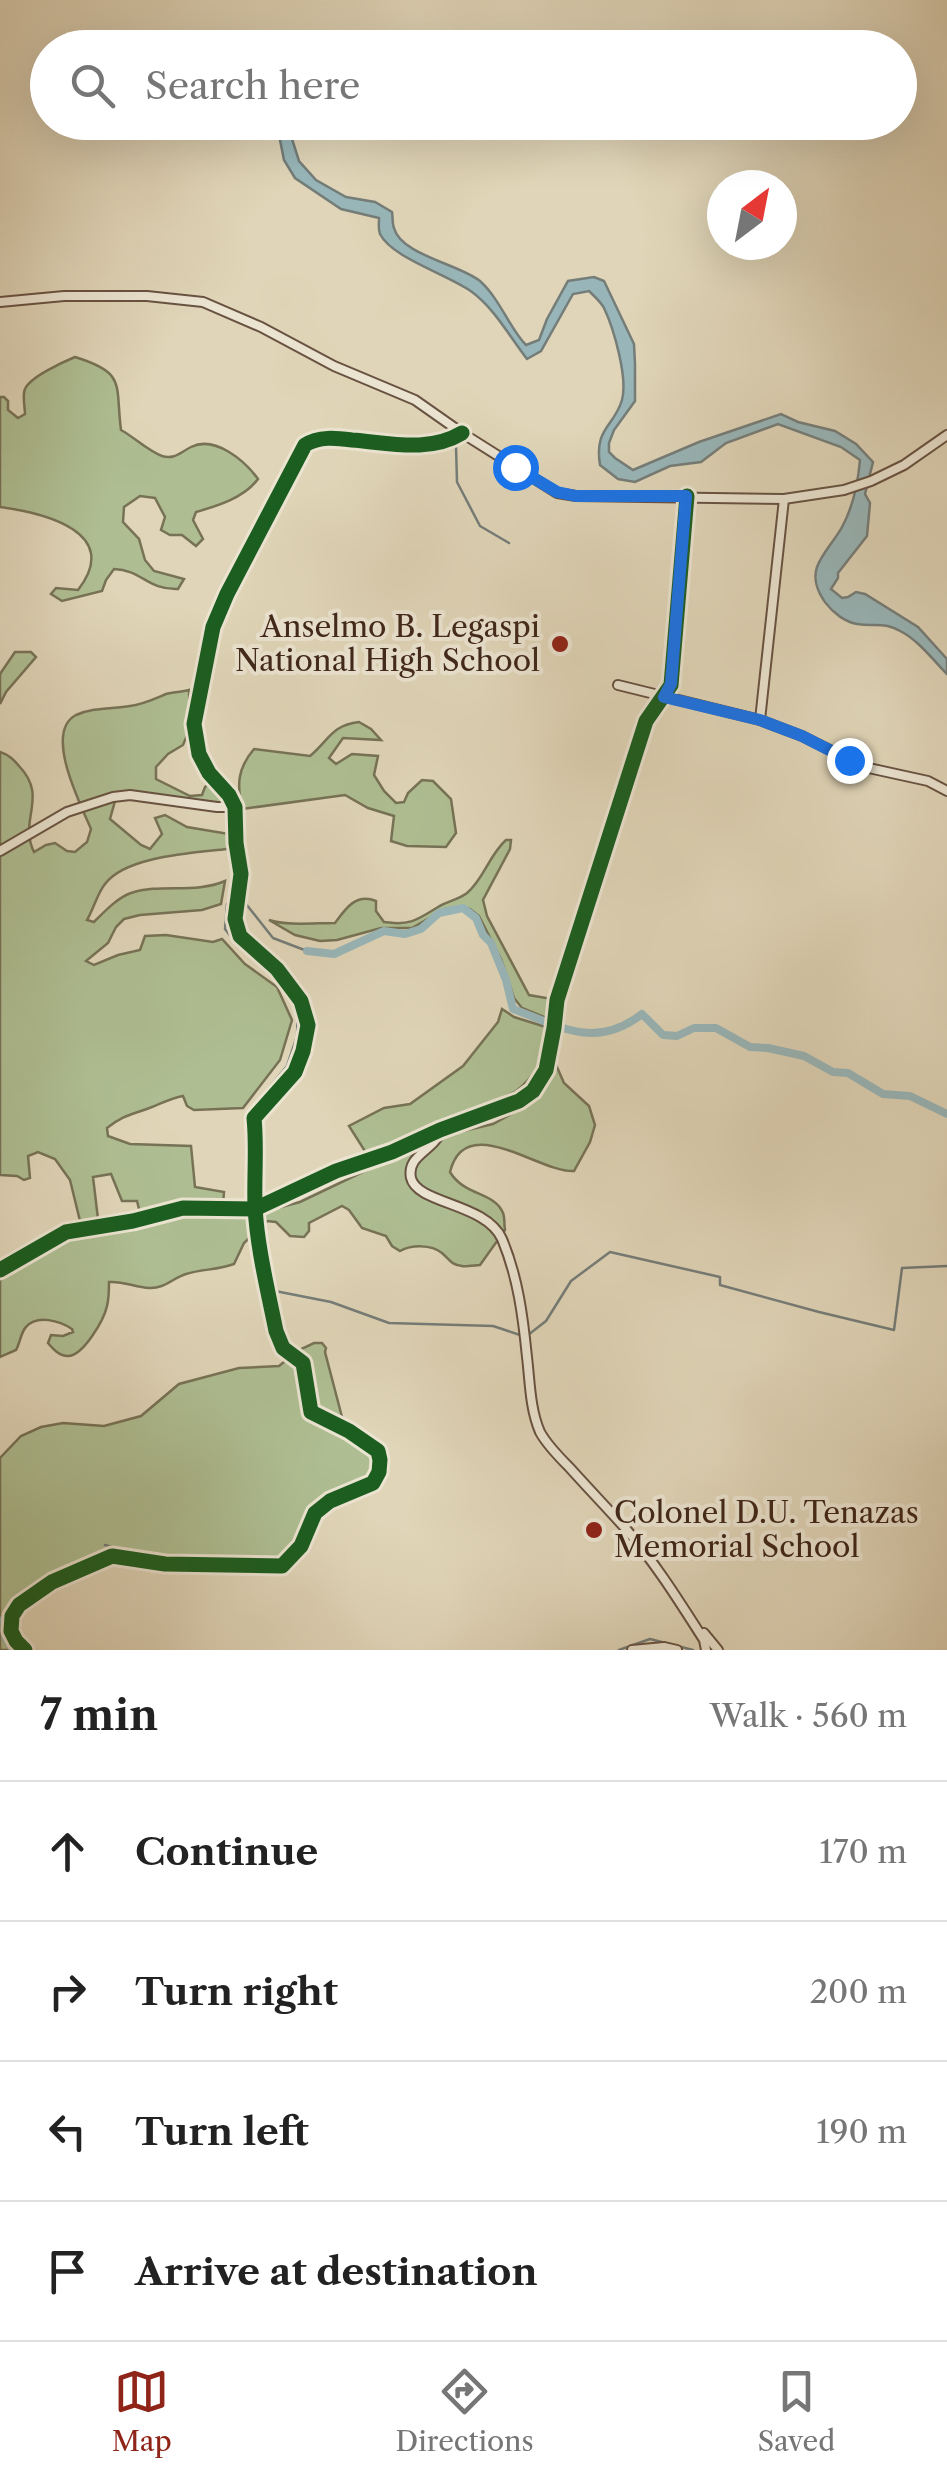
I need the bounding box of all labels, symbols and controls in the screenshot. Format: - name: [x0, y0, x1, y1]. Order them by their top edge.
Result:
- search box: [30, 30, 917, 140]
- icon: search: [65, 58, 120, 113]
- text: Search here: [145, 62, 360, 109]
- north arrow: [707, 170, 797, 260]
- route start: [493, 445, 539, 491]
- place label: Anselmo B. Legaspi National High School: [235, 608, 540, 679]
- marker: Anselmo B. Legaspi National High School: [549, 633, 571, 655]
- route end: [827, 738, 873, 784]
- place label: Colonel D.U. Tenazas Memorial School: [614, 1494, 919, 1565]
- marker: Colonel D.U. Tenazas Memorial School: [583, 1519, 605, 1541]
- text: 7 min: [40, 1689, 158, 1741]
- text: Walk · 560 m: [710, 1696, 907, 1735]
- icon: ahead: [40, 1824, 95, 1879]
- text: Continue: [135, 1828, 318, 1875]
- text: 170 m: [819, 1832, 907, 1871]
- icon: right: [40, 1964, 95, 2019]
- text: Turn right: [135, 1968, 338, 2015]
- text: 200 m: [810, 1972, 907, 2011]
- icon: left: [40, 2104, 95, 2159]
- text: Turn left: [135, 2108, 309, 2155]
- text: 190 m: [816, 2112, 907, 2151]
- icon: arrive: [40, 2244, 95, 2299]
- text: Arrive at destination: [135, 2248, 538, 2295]
- tab: Map: [112, 2364, 172, 2458]
- tab: Directions: [395, 2364, 534, 2458]
- tab: Saved: [757, 2364, 835, 2458]

